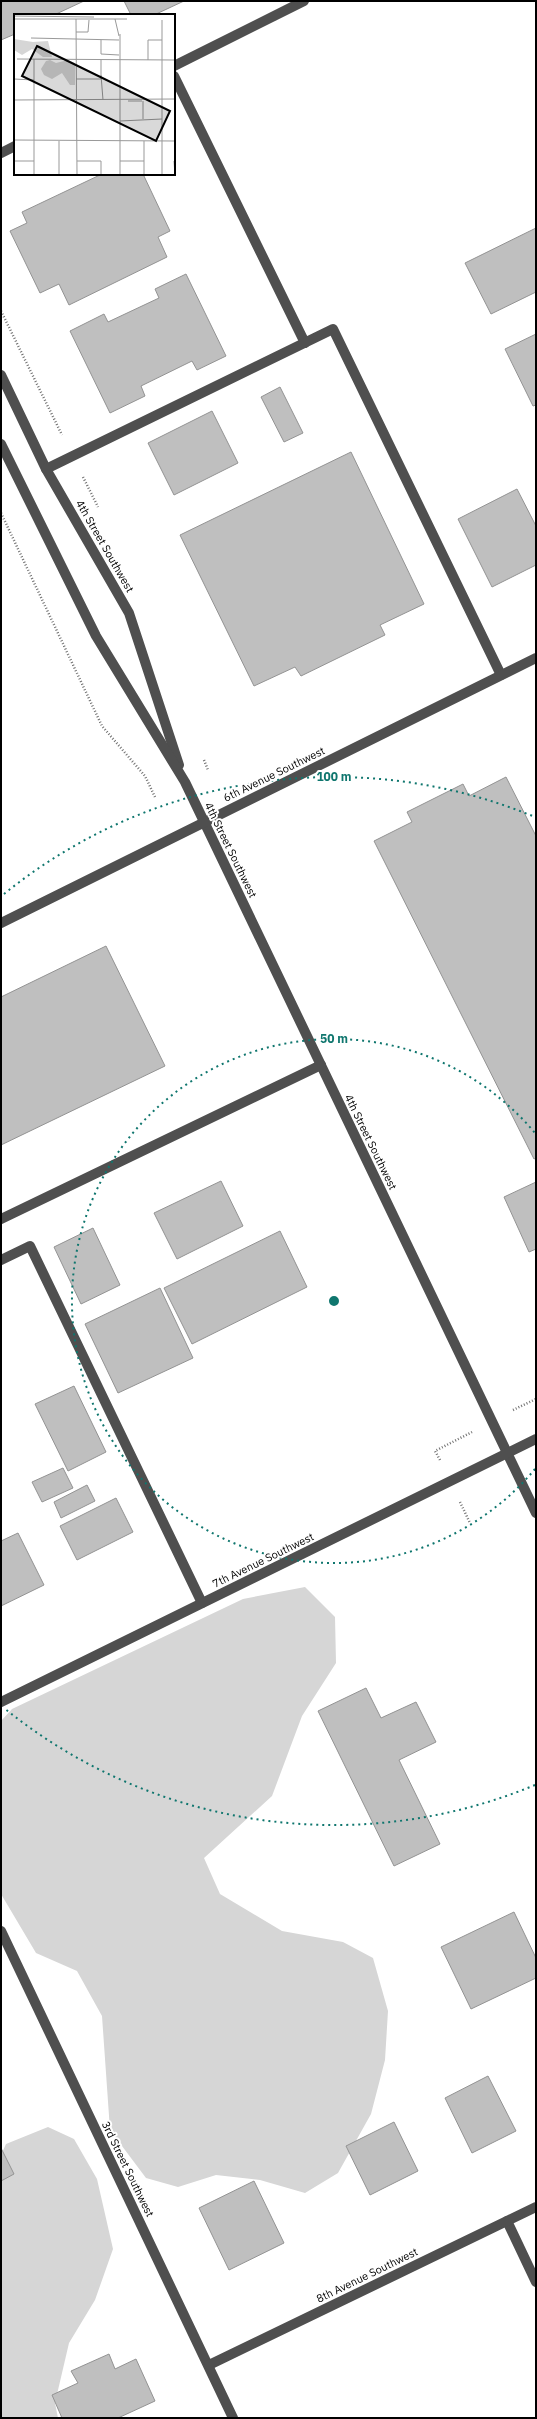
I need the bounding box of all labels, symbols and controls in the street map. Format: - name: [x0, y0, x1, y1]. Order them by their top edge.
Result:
- inset map: [14, 14, 175, 175]
- street label: 4th Street Southwest: [73, 497, 137, 595]
- street label: 6th Avenue Southwest: [221, 743, 327, 805]
- text: 100 m: [316, 769, 352, 784]
- street label: 4th Street Southwest: [202, 800, 260, 900]
- text: 50 m: [320, 1031, 348, 1046]
- street label: 4th Street Southwest: [342, 1092, 400, 1192]
- centre of rings: [327, 1294, 341, 1308]
- street label: 7th Avenue Southwest: [210, 1529, 316, 1591]
- street label: 3rd Street Southwest: [99, 2119, 157, 2219]
- street label: 8th Avenue Southwest: [314, 2244, 420, 2306]

